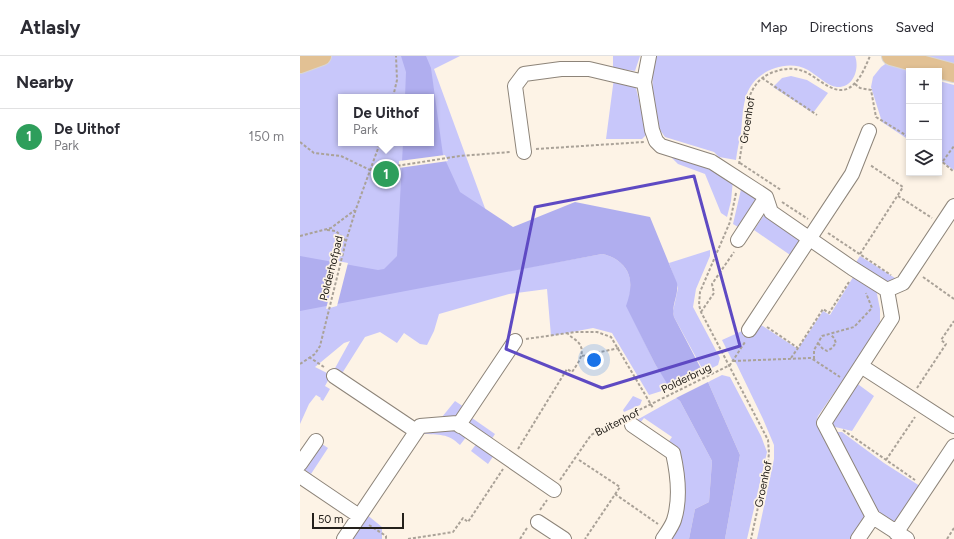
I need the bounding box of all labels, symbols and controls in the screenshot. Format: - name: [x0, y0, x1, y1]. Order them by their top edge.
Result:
- text: Atlasly: [20, 16, 80, 39]
- text: Map: [760, 19, 788, 36]
- text: Directions: [810, 19, 873, 36]
- text: Saved: [895, 19, 934, 36]
- map controls: [906, 68, 942, 176]
- button: +: [906, 68, 942, 104]
- text: Nearby: [16, 72, 74, 92]
- popup: [338, 94, 434, 146]
- street label: Groenhof: [737, 95, 758, 144]
- text: De Uithof: [353, 104, 419, 122]
- button: −: [906, 104, 942, 140]
- text: De Uithof: [54, 120, 120, 138]
- text: Park: [353, 122, 378, 137]
- text: 1: [26, 129, 32, 144]
- text: 150 m: [249, 129, 284, 144]
- text: Park: [54, 138, 79, 153]
- button: layers: [906, 140, 942, 176]
- pin: 1: [373, 159, 399, 189]
- street label: Polderhofpad: [317, 234, 346, 302]
- your location: [584, 350, 604, 370]
- street label: Polderbrug: [659, 361, 713, 396]
- street label: Buitenhof: [593, 405, 643, 439]
- street label: Groenhof: [752, 459, 775, 509]
- scale bar: [312, 511, 404, 530]
- text: 50 m: [318, 513, 343, 526]

